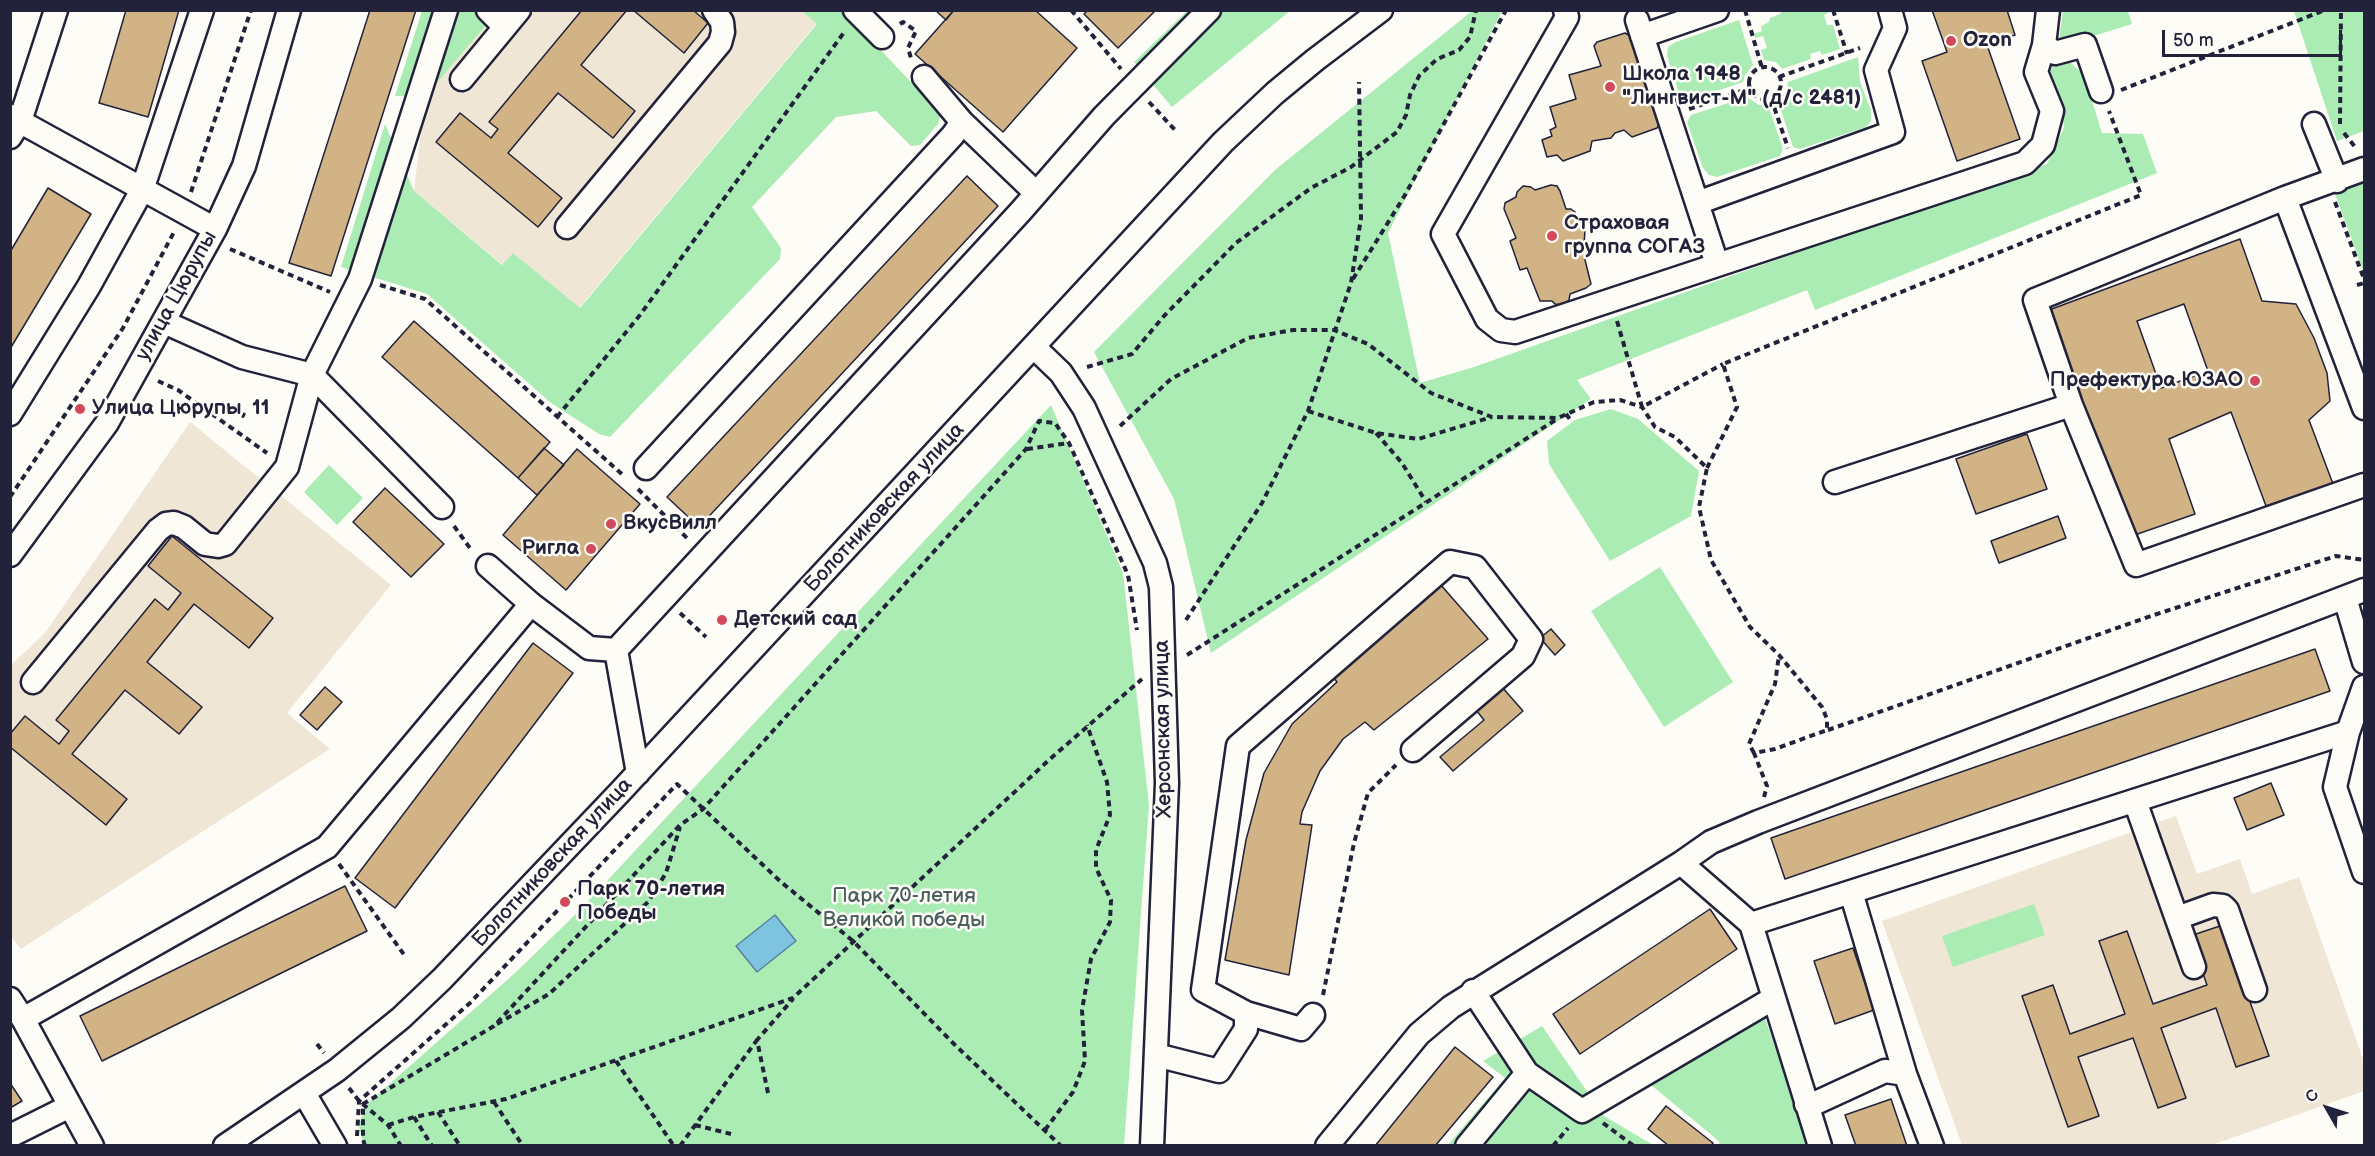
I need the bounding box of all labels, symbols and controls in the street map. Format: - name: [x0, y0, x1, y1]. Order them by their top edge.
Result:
- scale bar: [2165, 18, 2345, 56]
- place label: Ozon: [1963, 28, 2012, 54]
- text: 50 m: [2173, 30, 2214, 51]
- marker: Ozon: [1944, 34, 1958, 48]
- place label: Школа 1948 "Лингвист-М" (д/с 2481): [1622, 62, 1861, 112]
- marker: Школа 1948 "Лингвист-М" (д/с 2481): [1603, 80, 1617, 94]
- place label: Страховая группа СОГАЗ: [1564, 211, 1705, 261]
- street label: улица Цюрупы: [131, 227, 223, 365]
- marker: Страховая группа СОГАЗ: [1545, 229, 1559, 243]
- place label: Префектура ЮЗАО: [2050, 368, 2243, 394]
- marker: Префектура ЮЗАО: [2248, 374, 2262, 388]
- place label: Улица Цюрупы, 11: [92, 396, 270, 422]
- marker: Улица Цюрупы, 11: [73, 402, 87, 416]
- street label: Болотниковская улица: [800, 418, 970, 598]
- place label: ВкусВилл: [623, 511, 717, 537]
- marker: ВкусВилл: [604, 517, 618, 531]
- place label: Ригла: [522, 536, 579, 562]
- marker: Ригла: [584, 542, 598, 556]
- place label: Детский сад: [734, 607, 857, 633]
- marker: Детский сад: [715, 613, 729, 627]
- street label: Херсонская улица: [1150, 640, 1178, 818]
- street label: Болотниковская улица: [468, 773, 638, 953]
- place label: Парк 70-летия Победы: [577, 877, 725, 927]
- park label: Парк 70-летия Великой победы: [823, 884, 985, 934]
- marker: Парк 70-летия Победы: [558, 895, 572, 909]
- north arrow: [2297, 1078, 2357, 1138]
- text: С: [2302, 1086, 2324, 1107]

